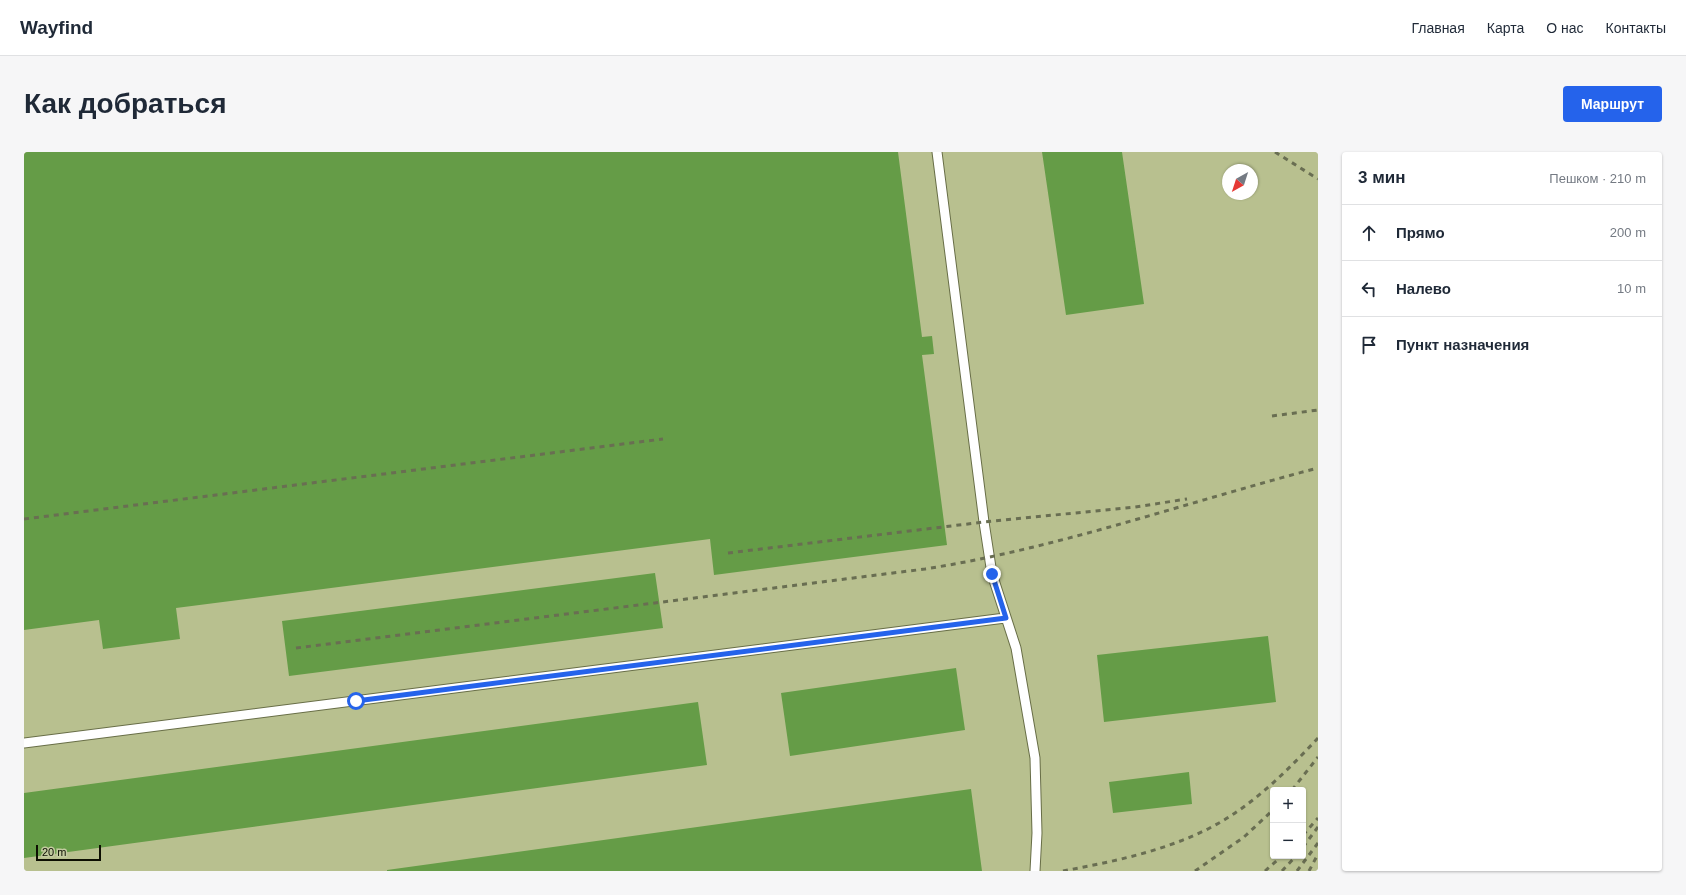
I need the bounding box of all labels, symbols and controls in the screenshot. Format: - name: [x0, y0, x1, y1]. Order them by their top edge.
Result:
- text: Wayfind: [20, 17, 93, 38]
- text: Главная: [1411, 20, 1465, 36]
- text: Карта: [1487, 20, 1524, 36]
- text: О нас: [1546, 20, 1584, 36]
- text: Контакты: [1606, 20, 1666, 36]
- button: Маршрут: [1563, 86, 1662, 122]
- text: Как добраться: [24, 88, 226, 119]
- north arrow: [1222, 164, 1258, 200]
- text: 3 мин: [1358, 168, 1405, 187]
- text: Пешком · 210 m: [1549, 171, 1646, 186]
- icon: ahead: [1358, 222, 1380, 244]
- text: Прямо: [1396, 224, 1445, 241]
- text: 200 m: [1610, 225, 1646, 240]
- icon: left: [1358, 278, 1380, 300]
- text: Налево: [1396, 280, 1451, 297]
- text: 10 m: [1617, 281, 1646, 296]
- icon: arrive: [1358, 334, 1380, 356]
- text: Пункт назначения: [1396, 336, 1529, 353]
- route end: [983, 565, 1001, 583]
- route start: [347, 692, 365, 710]
- map controls: [1270, 787, 1306, 859]
- button: +: [1270, 787, 1306, 823]
- button: −: [1270, 823, 1306, 859]
- scale bar: [36, 843, 101, 862]
- text: 20 m: [42, 846, 66, 858]

